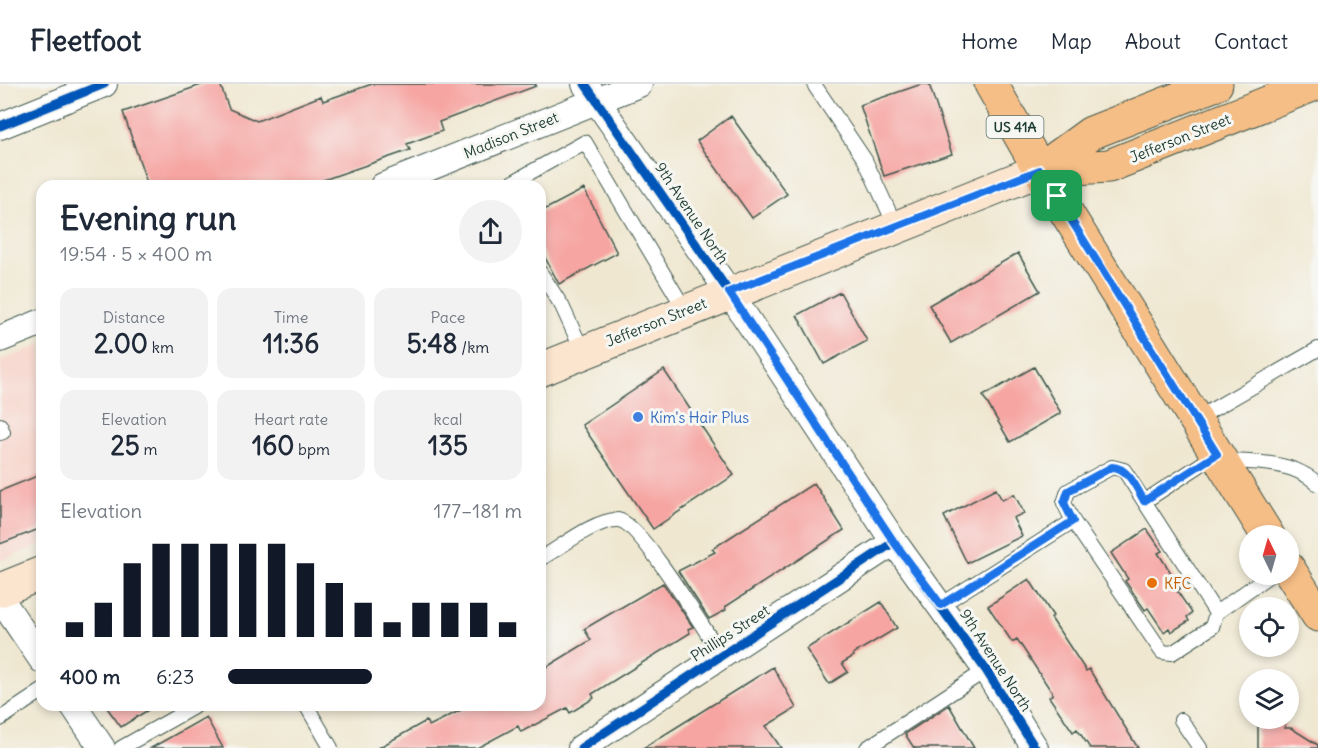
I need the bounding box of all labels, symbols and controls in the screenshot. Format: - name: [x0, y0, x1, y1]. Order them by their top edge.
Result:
- text: Fleetfoot: [30, 23, 141, 59]
- text: Home: [961, 28, 1018, 55]
- text: Map: [1051, 28, 1092, 55]
- text: About: [1125, 28, 1181, 55]
- text: Contact: [1214, 28, 1288, 55]
- street label: Madison Street: [461, 107, 561, 163]
- street label: Jefferson Street: [1127, 109, 1233, 167]
- road number: US 41A: [986, 116, 1044, 138]
- street label: 9th Avenue North: [651, 159, 733, 268]
- pin: [1031, 170, 1082, 221]
- icon: arrive: [1040, 179, 1073, 212]
- text: Evening run: [60, 197, 236, 239]
- button: share: [459, 200, 522, 263]
- text: 19:54 · 5 × 400 m: [60, 241, 212, 266]
- street label: Jefferson Street: [603, 293, 709, 351]
- text: Distance: [103, 307, 165, 327]
- text: Time: [274, 307, 308, 327]
- text: Pace: [431, 307, 465, 327]
- text: 2.00: [94, 327, 148, 360]
- text: 11:36: [263, 327, 319, 360]
- text: 5:48: [407, 327, 458, 360]
- text: km: [148, 337, 174, 357]
- text: /km: [458, 337, 489, 357]
- place label: Kim's Hair Plus: [650, 408, 749, 427]
- text: Elevation: [101, 409, 167, 429]
- text: Heart rate: [254, 409, 328, 429]
- text: kcal: [434, 409, 462, 429]
- marker: Kim's Hair Plus: [631, 410, 645, 424]
- text: 25: [110, 429, 140, 462]
- text: 160: [252, 429, 294, 462]
- text: 135: [428, 429, 468, 462]
- text: m: [140, 439, 158, 459]
- text: bpm: [294, 439, 330, 459]
- text: Elevation: [60, 498, 142, 523]
- text: 177–181 m: [433, 498, 522, 523]
- north arrow: [1239, 525, 1299, 585]
- map controls: [1239, 525, 1299, 729]
- place label: KFC: [1164, 574, 1192, 593]
- marker: KFC: [1145, 576, 1159, 590]
- button: locate: [1239, 597, 1299, 657]
- street label: Phillips Street: [687, 600, 773, 666]
- street label: 9th Avenue North: [956, 605, 1036, 715]
- text: 400 m: [60, 664, 120, 689]
- text: 6:23: [156, 664, 194, 689]
- button: layers: [1239, 669, 1299, 729]

